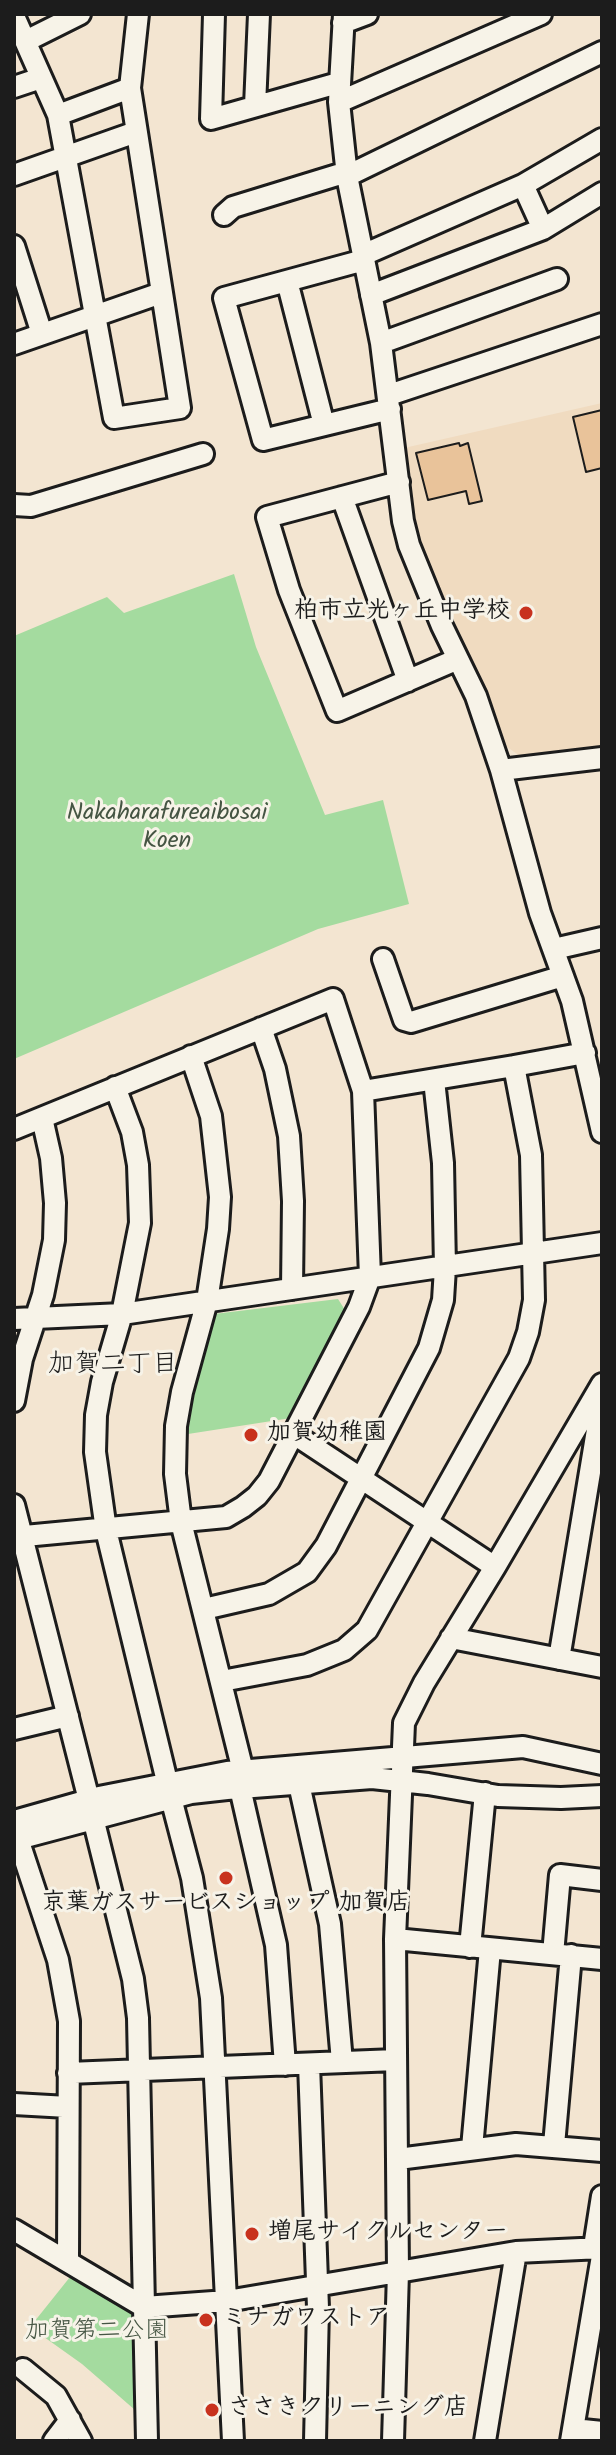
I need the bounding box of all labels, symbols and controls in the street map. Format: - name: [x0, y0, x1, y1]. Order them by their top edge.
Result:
- place label: 柏市立光ヶ丘中学校: [294, 599, 510, 627]
- marker: 柏市立光ヶ丘中学校: [517, 604, 535, 622]
- park label: Nakaharafureaibosai Koen: [67, 801, 267, 857]
- district label: 加賀二丁目: [48, 1351, 178, 1383]
- place label: 加賀幼稚園: [267, 1421, 387, 1449]
- marker: 加賀幼稚園: [242, 1426, 260, 1444]
- marker: 京葉ガスサービスショップ 加賀店: [217, 1869, 235, 1887]
- place label: 京葉ガスサービスショップ 加賀店: [41, 1891, 411, 1919]
- place label: 増尾サイクルセンター: [268, 2220, 508, 2248]
- marker: 増尾サイクルセンター: [243, 2225, 261, 2243]
- place label: ミナガワストア: [222, 2306, 390, 2334]
- marker: ミナガワストア: [197, 2311, 215, 2329]
- park label: 加賀第二公園: [25, 2319, 169, 2347]
- place label: ささきクリーニング店: [228, 2396, 468, 2424]
- marker: ささきクリーニング店: [203, 2401, 221, 2419]

